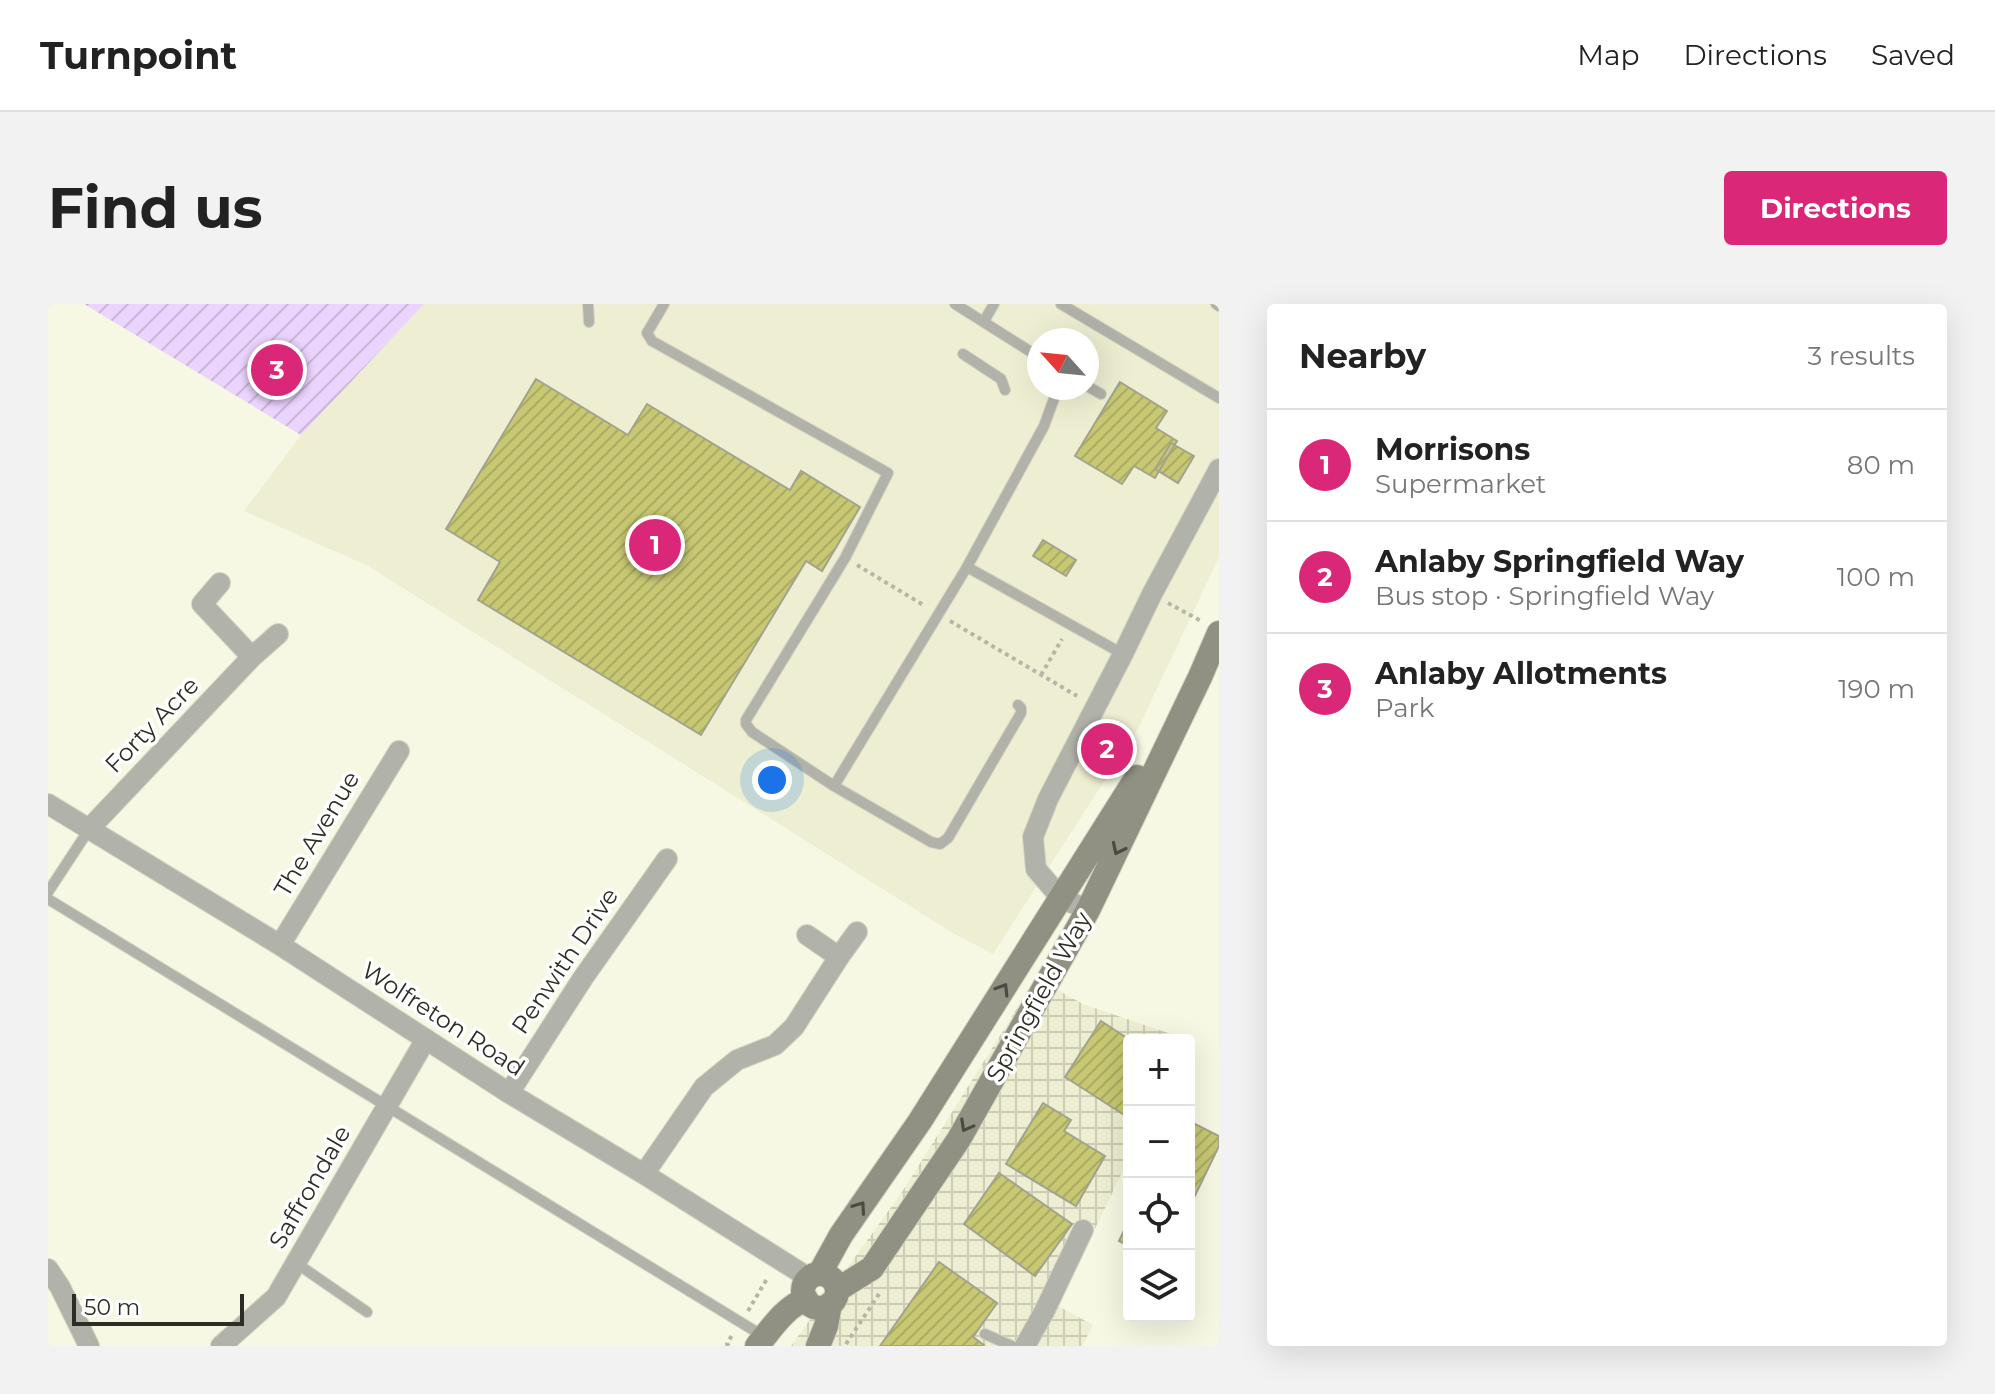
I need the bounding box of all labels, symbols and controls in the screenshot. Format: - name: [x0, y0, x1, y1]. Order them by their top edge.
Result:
- text: Turnpoint: [40, 32, 237, 79]
- text: Map: [1577, 38, 1639, 72]
- text: Directions: [1683, 38, 1827, 72]
- text: Saved: [1871, 38, 1955, 72]
- button: Directions: [1724, 171, 1947, 245]
- text: Find us: [48, 174, 262, 242]
- north arrow: [1027, 328, 1099, 400]
- text: Nearby: [1299, 335, 1426, 377]
- pin: 3: [251, 340, 303, 400]
- text: 3 results: [1808, 340, 1915, 372]
- text: Morrisons: [1375, 431, 1530, 468]
- text: 1: [1320, 449, 1330, 481]
- text: 80 m: [1847, 449, 1915, 481]
- text: Supermarket: [1375, 468, 1546, 500]
- pin: 1: [629, 515, 681, 575]
- text: Anlaby Springfield Way: [1375, 543, 1744, 580]
- text: 2: [1317, 561, 1333, 593]
- text: 100 m: [1837, 561, 1915, 593]
- text: Bus stop · Springfield Way: [1375, 580, 1714, 612]
- text: Anlaby Allotments: [1375, 655, 1667, 692]
- street label: Forty Acre: [99, 671, 205, 779]
- text: 3: [1317, 673, 1333, 705]
- text: 190 m: [1838, 673, 1915, 705]
- text: Park: [1375, 692, 1434, 724]
- pin: 2: [1081, 719, 1133, 779]
- your location: [752, 760, 792, 800]
- street label: The Avenue: [268, 766, 365, 902]
- one-way arrow: [1112, 840, 1128, 855]
- street label: Penwith Drive: [505, 882, 624, 1039]
- street label: Springfield Way: [980, 907, 1097, 1087]
- street label: Wolfreton Road: [356, 955, 530, 1082]
- one-way arrow: [993, 984, 1008, 998]
- map controls: [1123, 1034, 1195, 1322]
- button: +: [1123, 1034, 1195, 1106]
- button: −: [1123, 1106, 1195, 1178]
- one-way arrow: [960, 1117, 976, 1132]
- street label: Saffrondale: [263, 1120, 356, 1253]
- button: locate: [1123, 1178, 1195, 1250]
- one-way arrow: [850, 1201, 865, 1215]
- button: layers: [1123, 1250, 1195, 1322]
- scale bar: [72, 1290, 244, 1326]
- text: 50 m: [84, 1294, 140, 1321]

